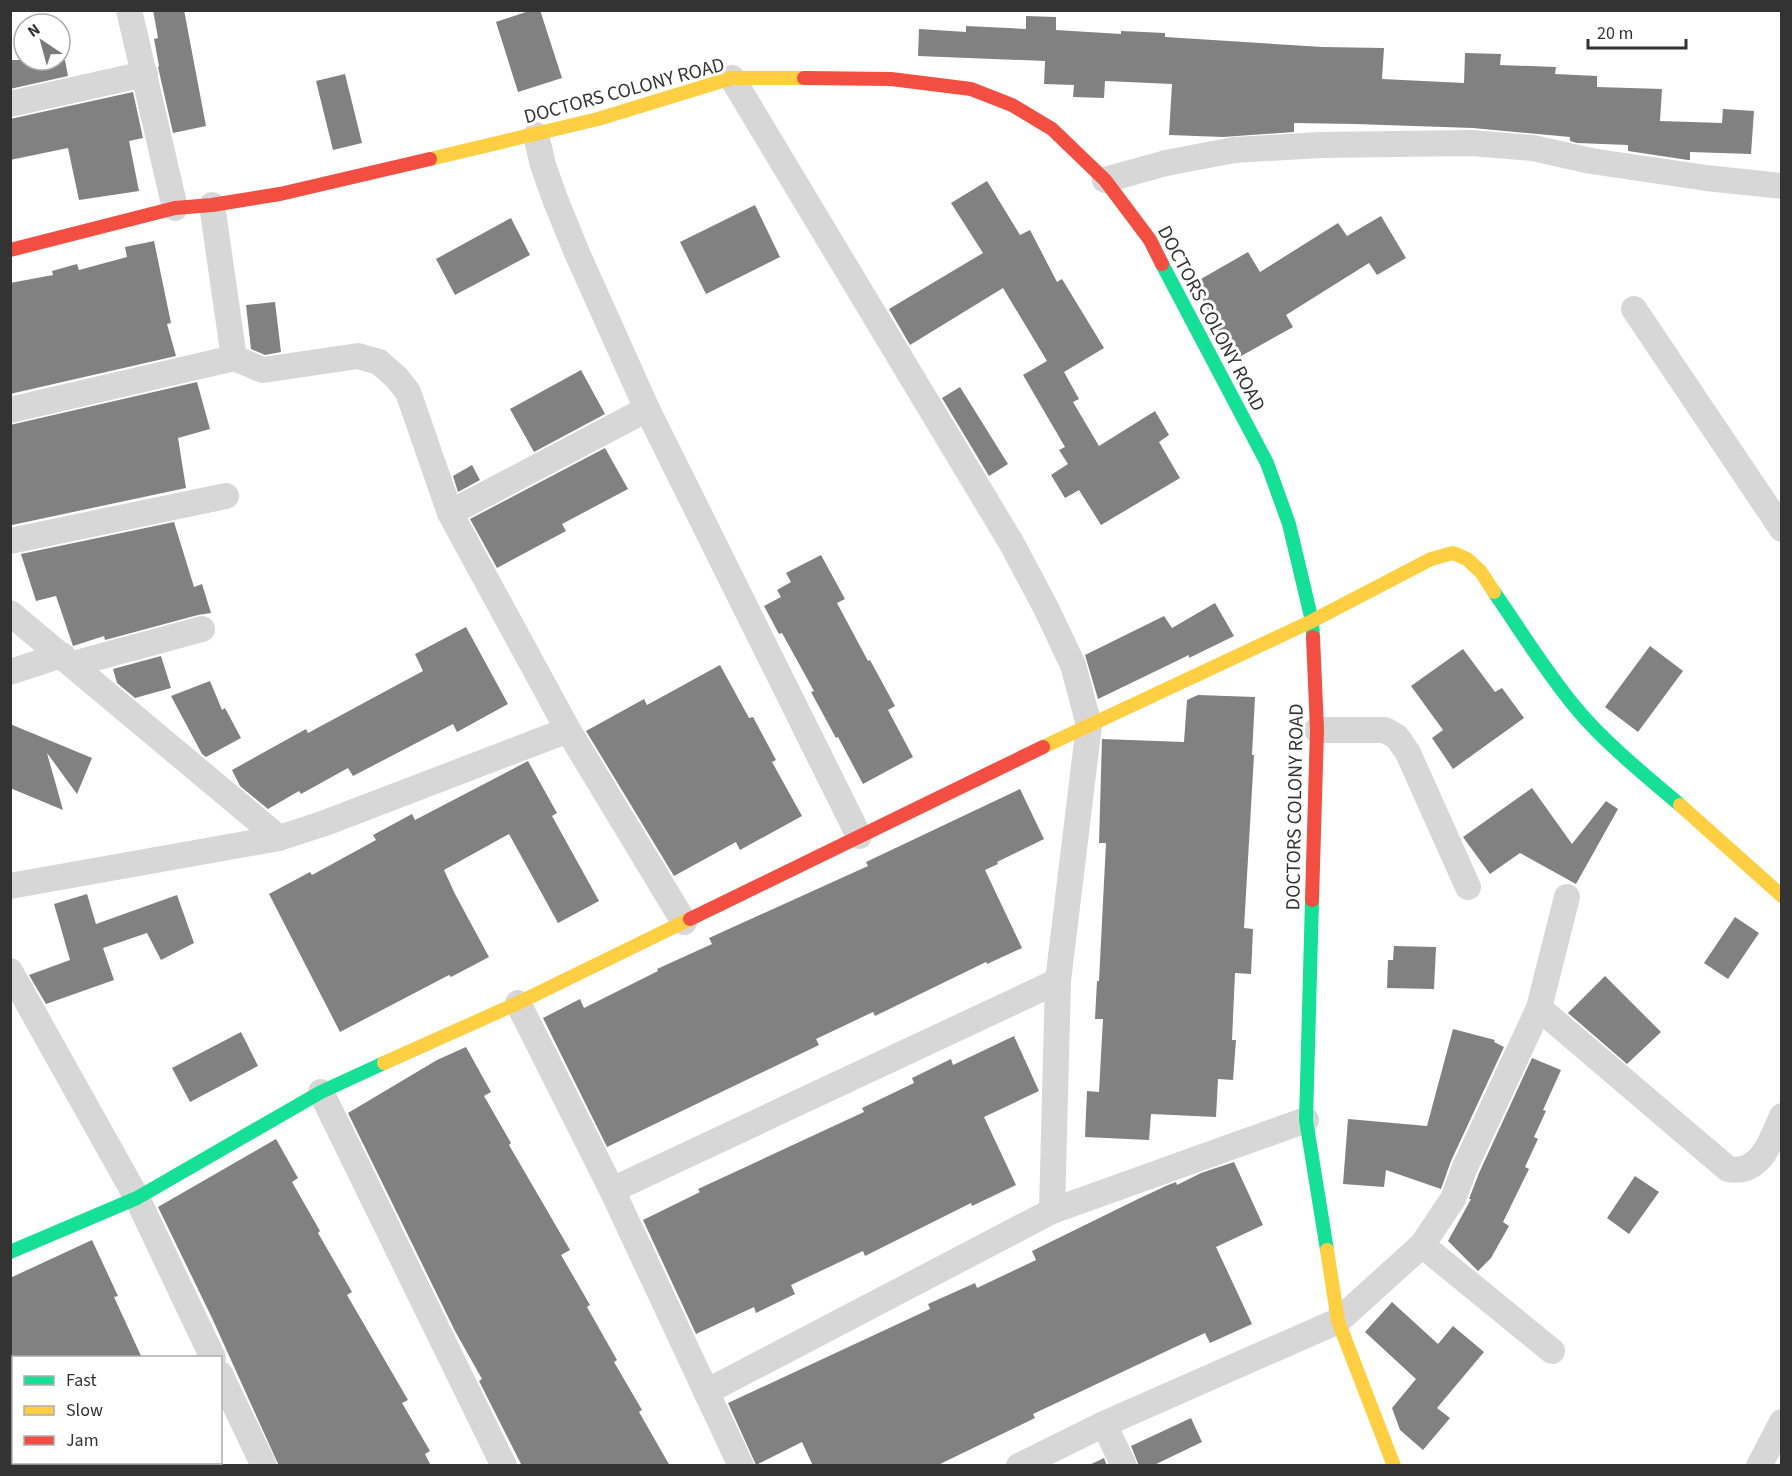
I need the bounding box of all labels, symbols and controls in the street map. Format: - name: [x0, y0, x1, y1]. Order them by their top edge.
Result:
- north arrow: [12, 12, 72, 72]
- scale bar: [1588, 12, 1686, 50]
- text: N: [23, 19, 45, 43]
- text: 20 m: [1597, 21, 1633, 46]
- street label: DOCTORS COLONY ROAD: [521, 51, 728, 131]
- street label: DOCTORS COLONY ROAD: [1150, 221, 1272, 416]
- street label: DOCTORS COLONY ROAD: [1279, 703, 1311, 911]
- legend: [12, 1356, 222, 1464]
- text: Fast: [66, 1368, 97, 1393]
- text: Slow: [66, 1398, 103, 1423]
- text: Jam: [66, 1428, 99, 1453]

